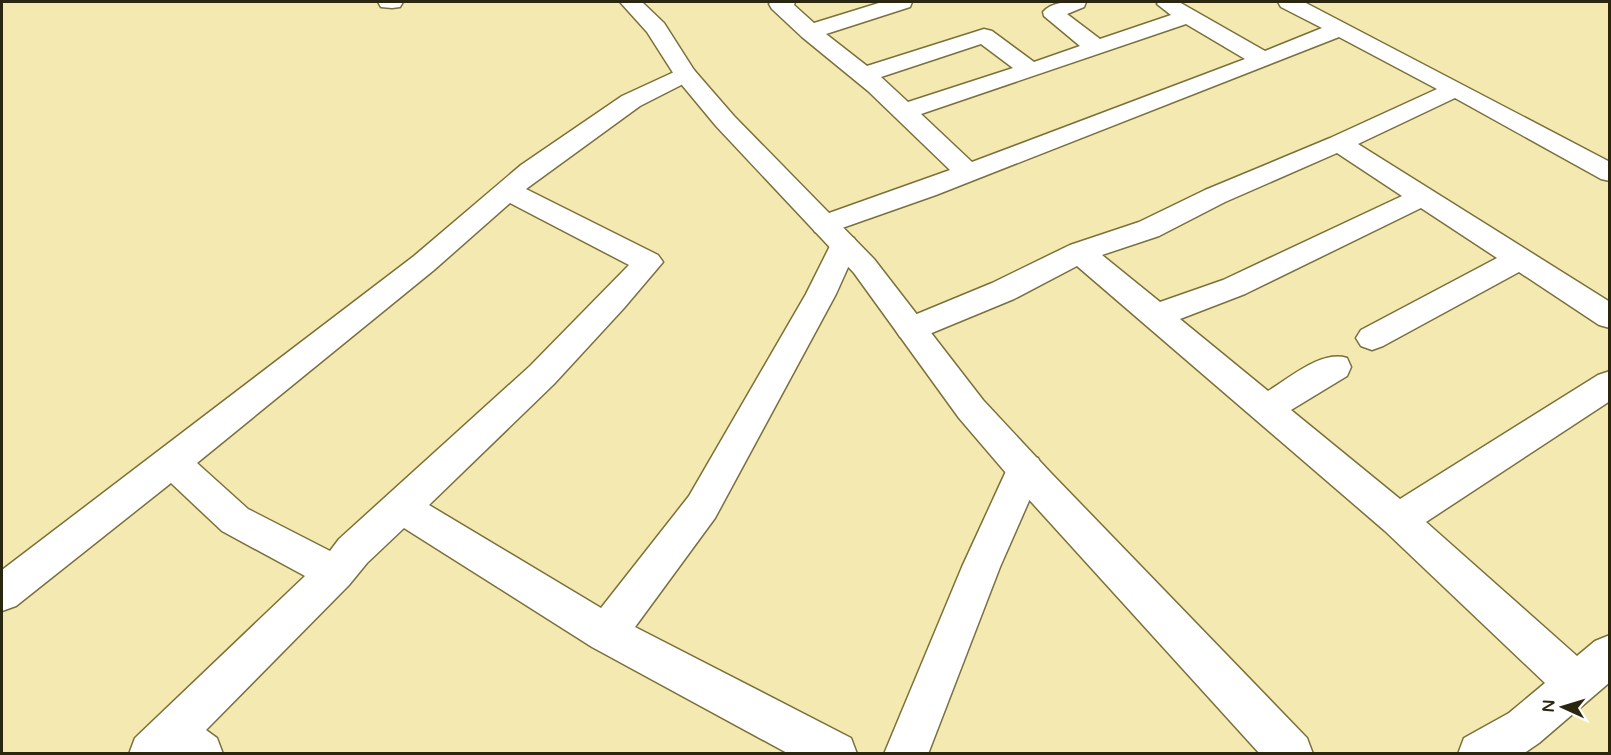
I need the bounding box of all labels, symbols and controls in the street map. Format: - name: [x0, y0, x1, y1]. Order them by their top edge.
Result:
- north arrow: [1533, 677, 1593, 737]
- text: N: [1539, 699, 1559, 713]

